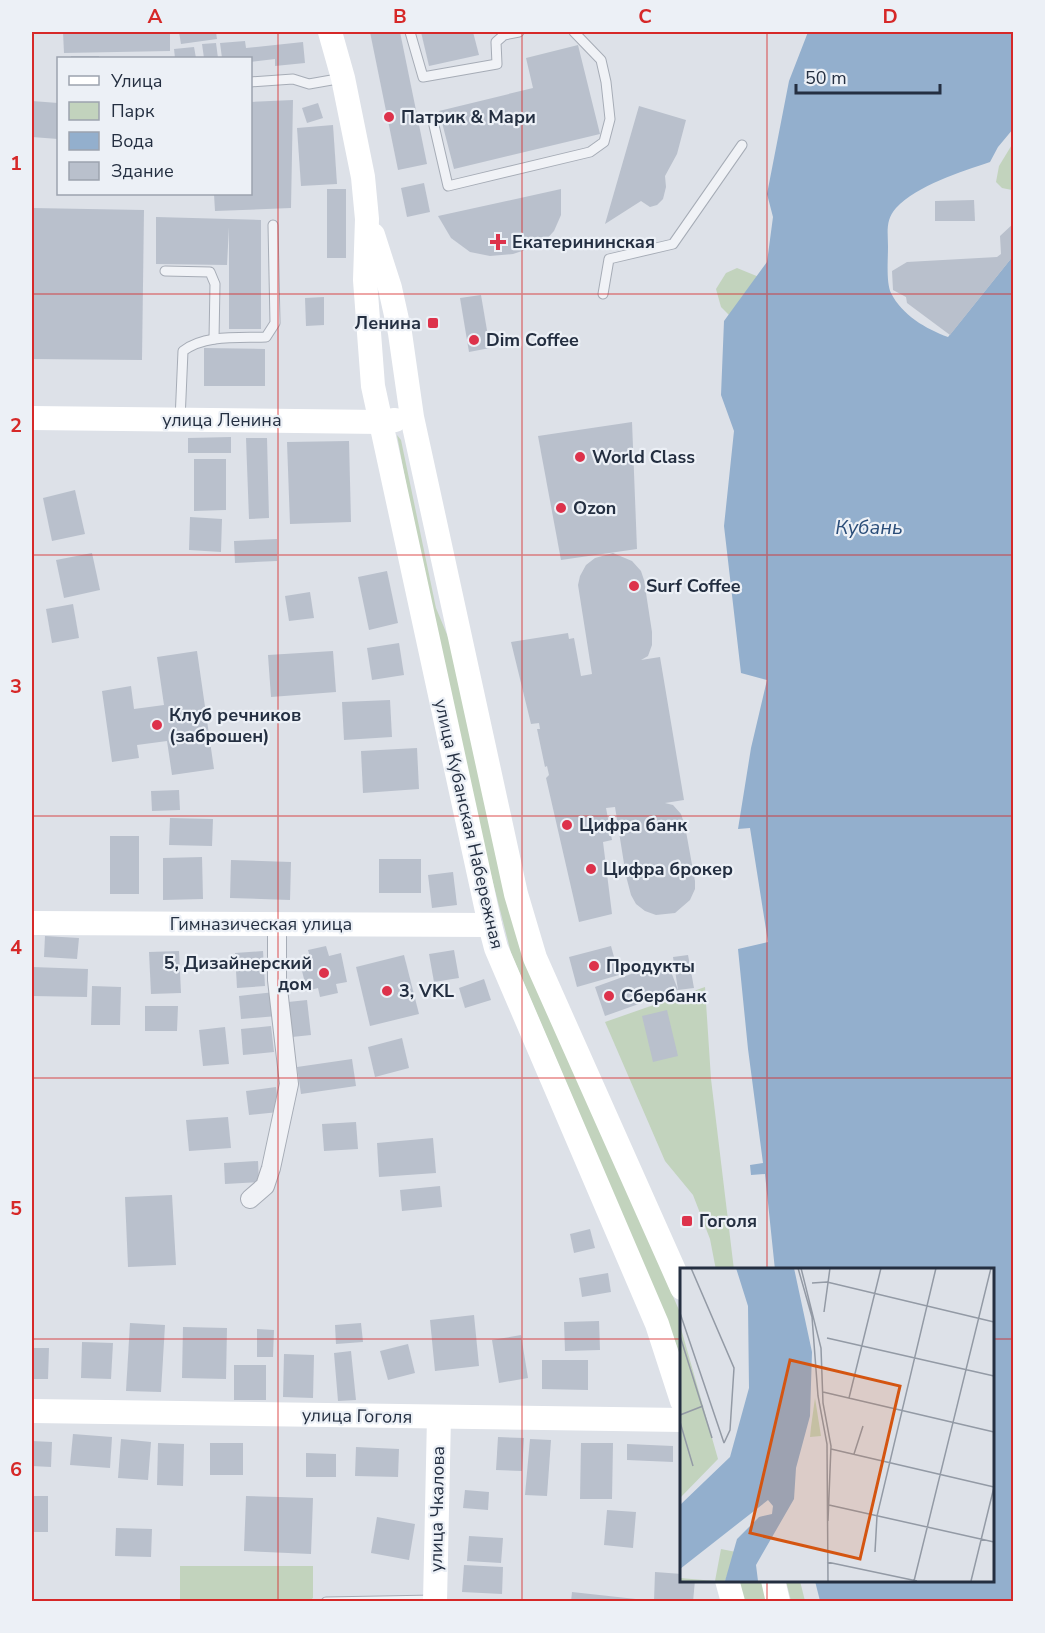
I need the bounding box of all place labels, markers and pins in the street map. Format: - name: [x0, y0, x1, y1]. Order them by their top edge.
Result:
- place label: Патрик & Мари: [401, 105, 536, 129]
- marker: Патрик & Мари: [382, 110, 396, 124]
- place label: Екатерининская: [512, 230, 655, 254]
- marker: Екатерининская: [489, 233, 507, 251]
- place label: Ленина: [355, 311, 421, 335]
- marker: Ленина: [426, 316, 440, 330]
- place label: Dim Coffee: [486, 328, 579, 352]
- marker: Dim Coffee: [467, 333, 481, 347]
- place label: World Class: [592, 445, 695, 469]
- marker: World Class: [573, 450, 587, 464]
- place label: Ozon: [573, 496, 616, 520]
- marker: Ozon: [554, 501, 568, 515]
- place label: Surf Coffee: [646, 574, 741, 598]
- marker: Surf Coffee: [627, 579, 641, 593]
- place label: Клуб речников (заброшен): [169, 703, 301, 748]
- marker: Клуб речников (заброшен): [150, 718, 164, 732]
- place label: Цифра банк: [579, 813, 688, 837]
- marker: Цифра банк: [560, 818, 574, 832]
- place label: Цифра брокер: [603, 857, 733, 881]
- marker: Цифра брокер: [584, 862, 598, 876]
- place label: 5, Дизайнерский дом: [164, 951, 312, 996]
- place label: Продукты: [606, 954, 695, 978]
- marker: Продукты: [587, 959, 601, 973]
- marker: 5, Дизайнерский дом: [317, 966, 331, 980]
- place label: 3, VKL: [399, 979, 454, 1003]
- marker: 3, VKL: [380, 984, 394, 998]
- place label: Сбербанк: [621, 984, 708, 1008]
- marker: Сбербанк: [602, 989, 616, 1003]
- place label: Гоголя: [699, 1209, 757, 1233]
- marker: Гоголя: [680, 1214, 694, 1228]

